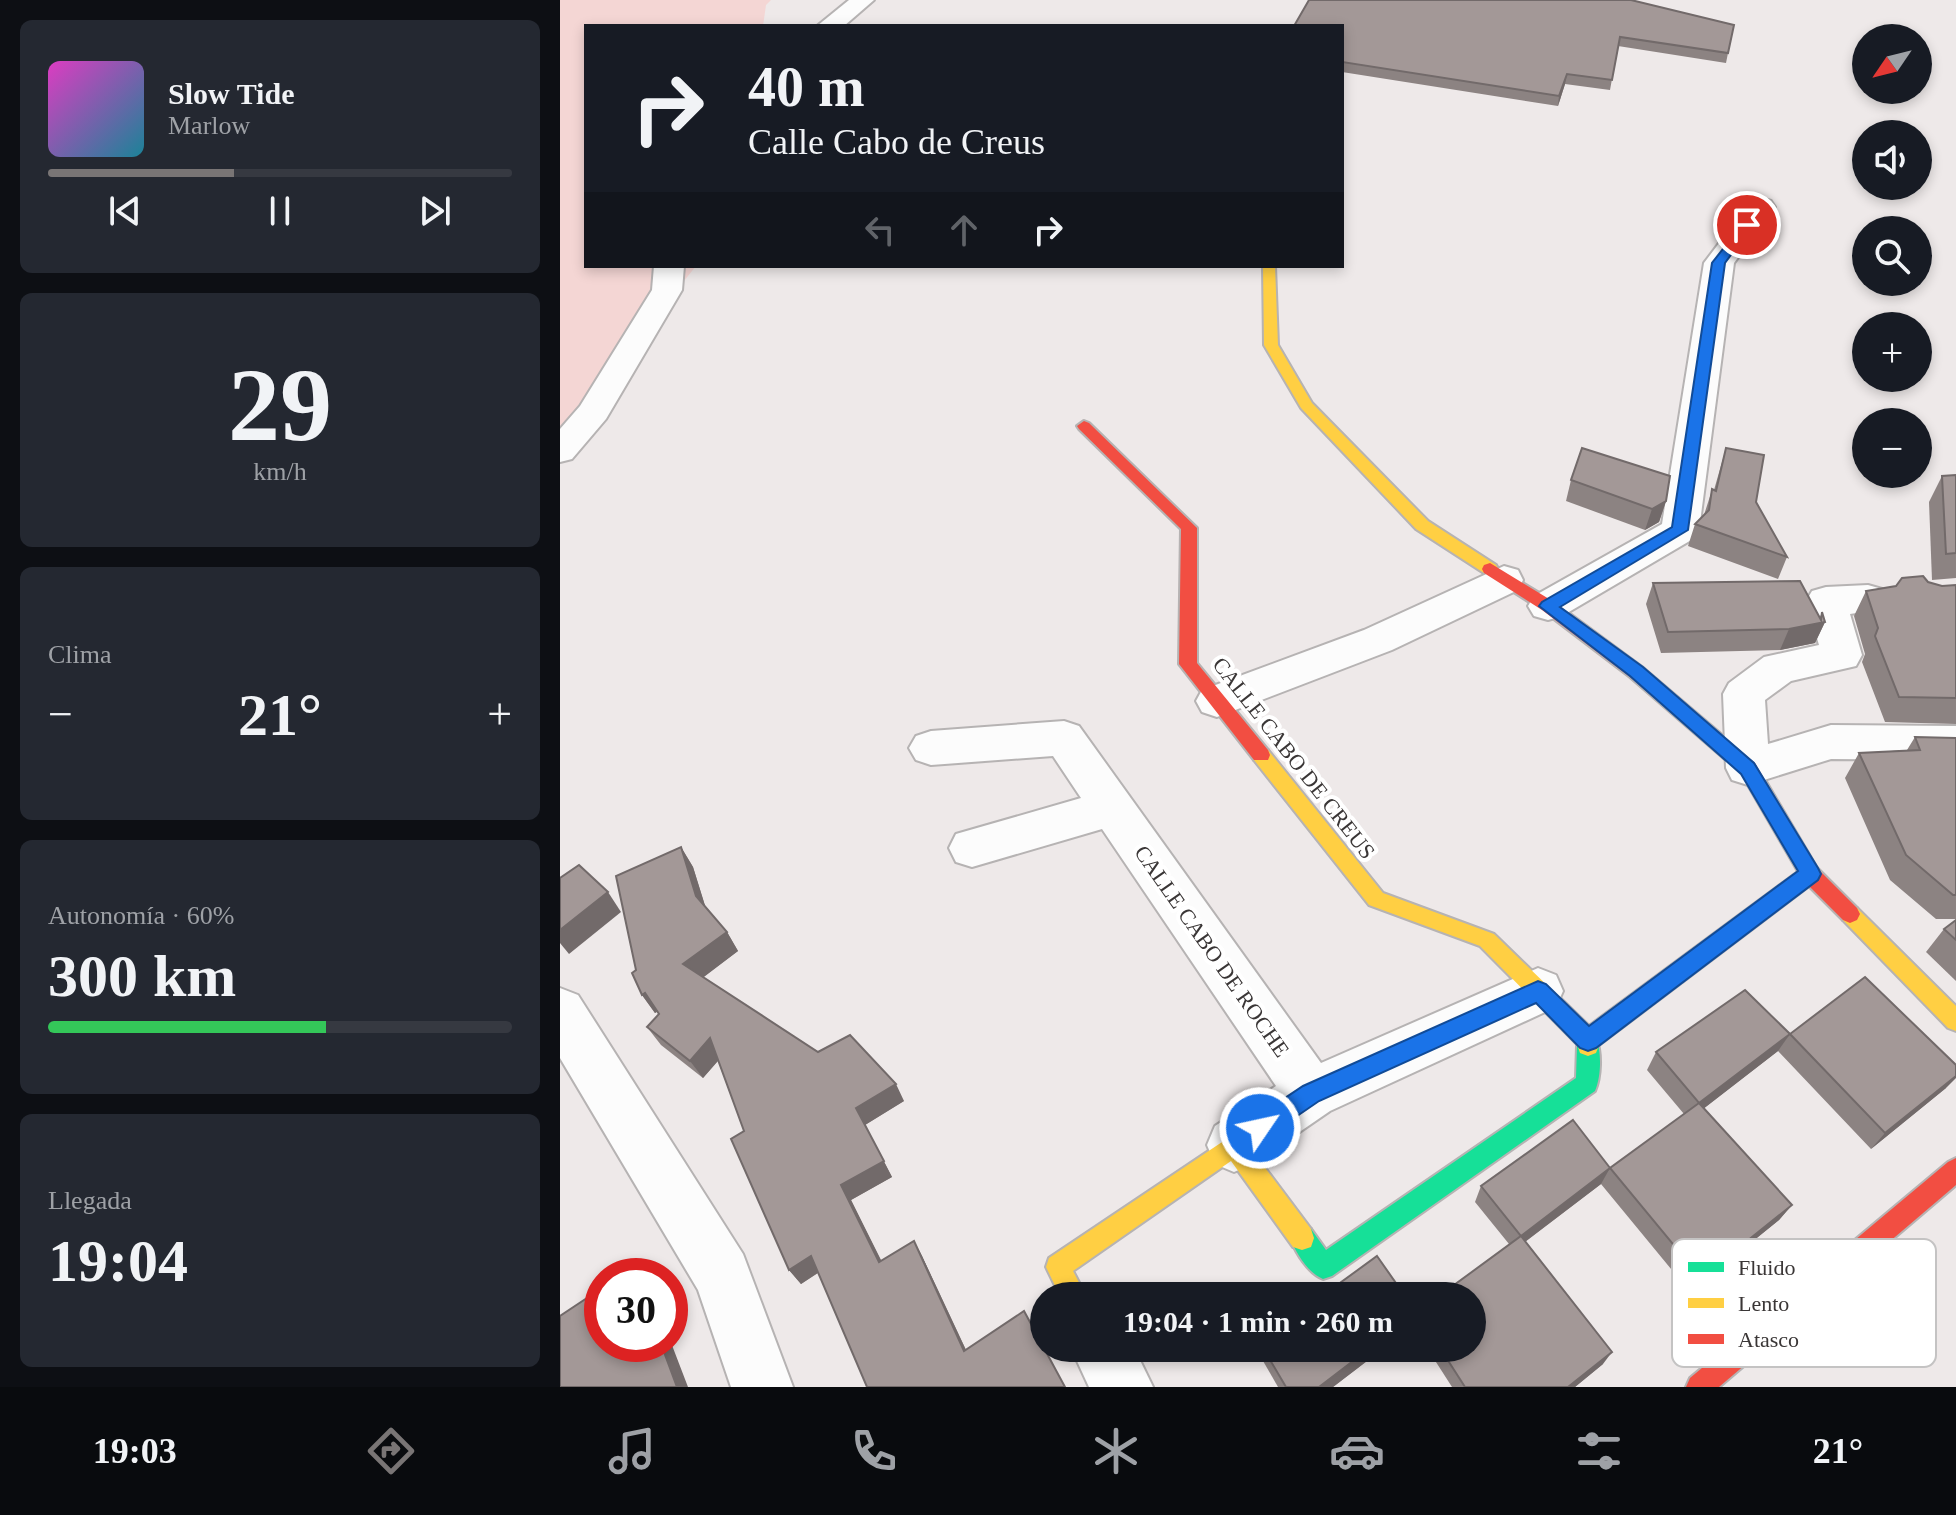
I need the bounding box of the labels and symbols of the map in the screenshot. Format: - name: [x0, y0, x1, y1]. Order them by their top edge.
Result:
- north arrow: [1852, 24, 1932, 104]
- pin: [1713, 191, 1781, 259]
- street label: CALLE CABO DE CREUS: [1208, 652, 1380, 864]
- street label: CALLE CABO DE ROCHE: [1129, 840, 1295, 1062]
- position arrow: [1218, 1086, 1302, 1170]
- legend: [1672, 1239, 1936, 1367]
- text: Fluido: [1738, 1255, 1795, 1280]
- speed limit sign: 30: [584, 1258, 688, 1362]
- text: Lento: [1738, 1291, 1789, 1316]
- text: Atasco: [1738, 1327, 1799, 1352]

